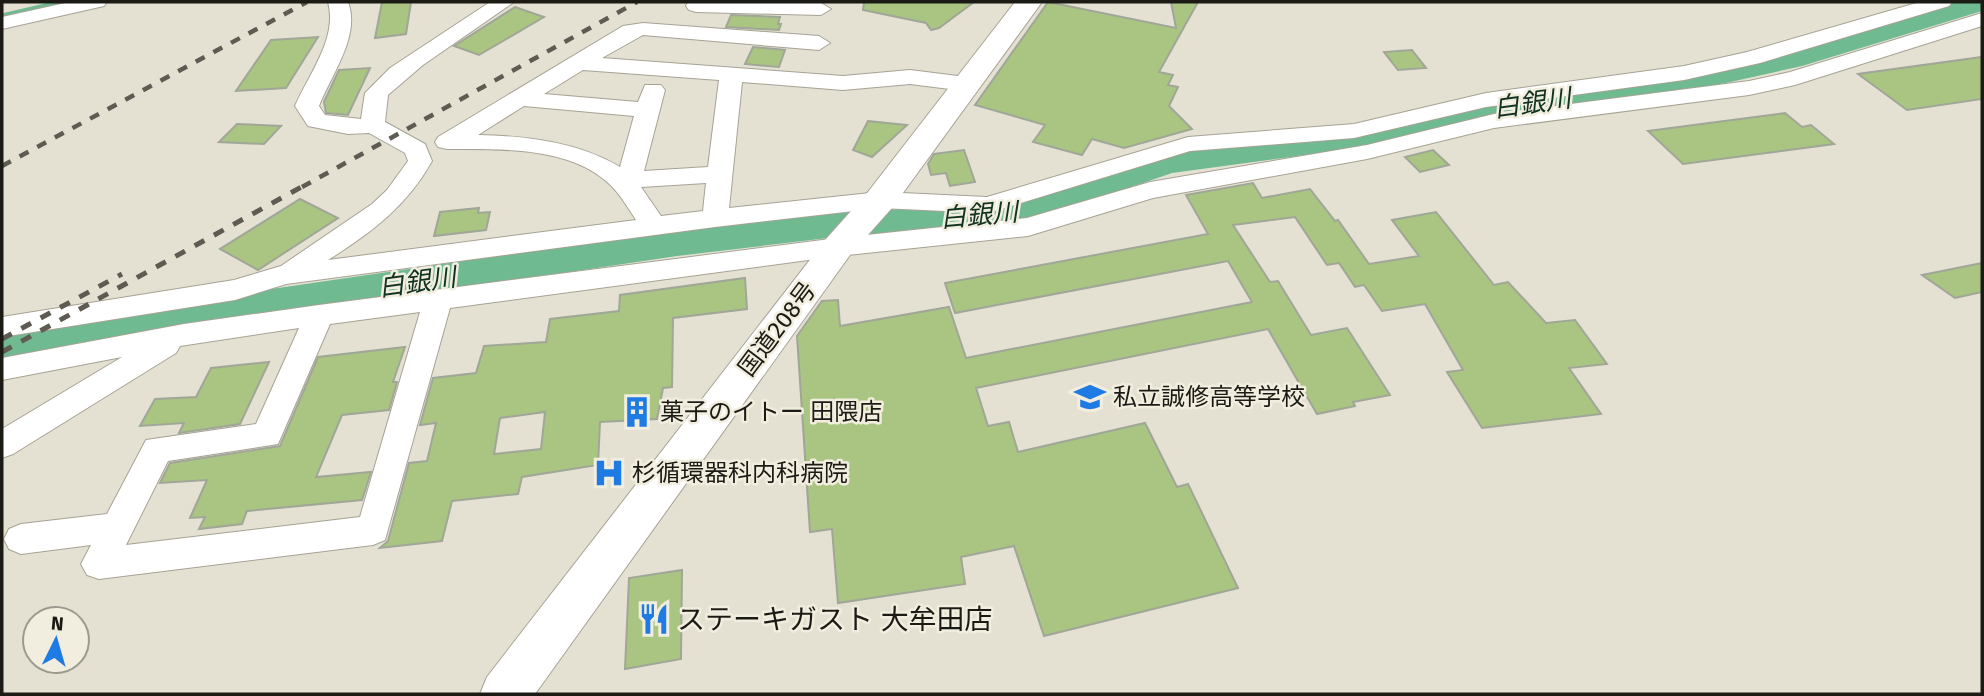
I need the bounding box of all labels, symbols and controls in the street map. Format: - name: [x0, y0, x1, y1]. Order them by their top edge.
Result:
- water label: 白銀川: [1491, 82, 1576, 124]
- water label: 白銀川: [939, 196, 1022, 234]
- water label: 白銀川: [376, 261, 461, 303]
- street label: 国道208号: [733, 276, 821, 382]
- school or university icon: 私立誠修高等学校: [1073, 380, 1107, 414]
- place label: 私立誠修高等学校: [1113, 383, 1305, 411]
- building icon: 菓子のイトー 田隈店: [620, 395, 654, 429]
- place label: 菓子のイトー 田隈店: [660, 398, 882, 426]
- hospital icon: 杉循環器科内科病院: [592, 456, 626, 490]
- place label: 杉循環器科内科病院: [632, 459, 848, 487]
- restaurant icon: ステーキガスト 大牟田店: [637, 602, 671, 636]
- place label: ステーキガスト 大牟田店: [677, 603, 992, 636]
- north arrow: [21, 605, 91, 675]
- text: N: [50, 612, 65, 636]

